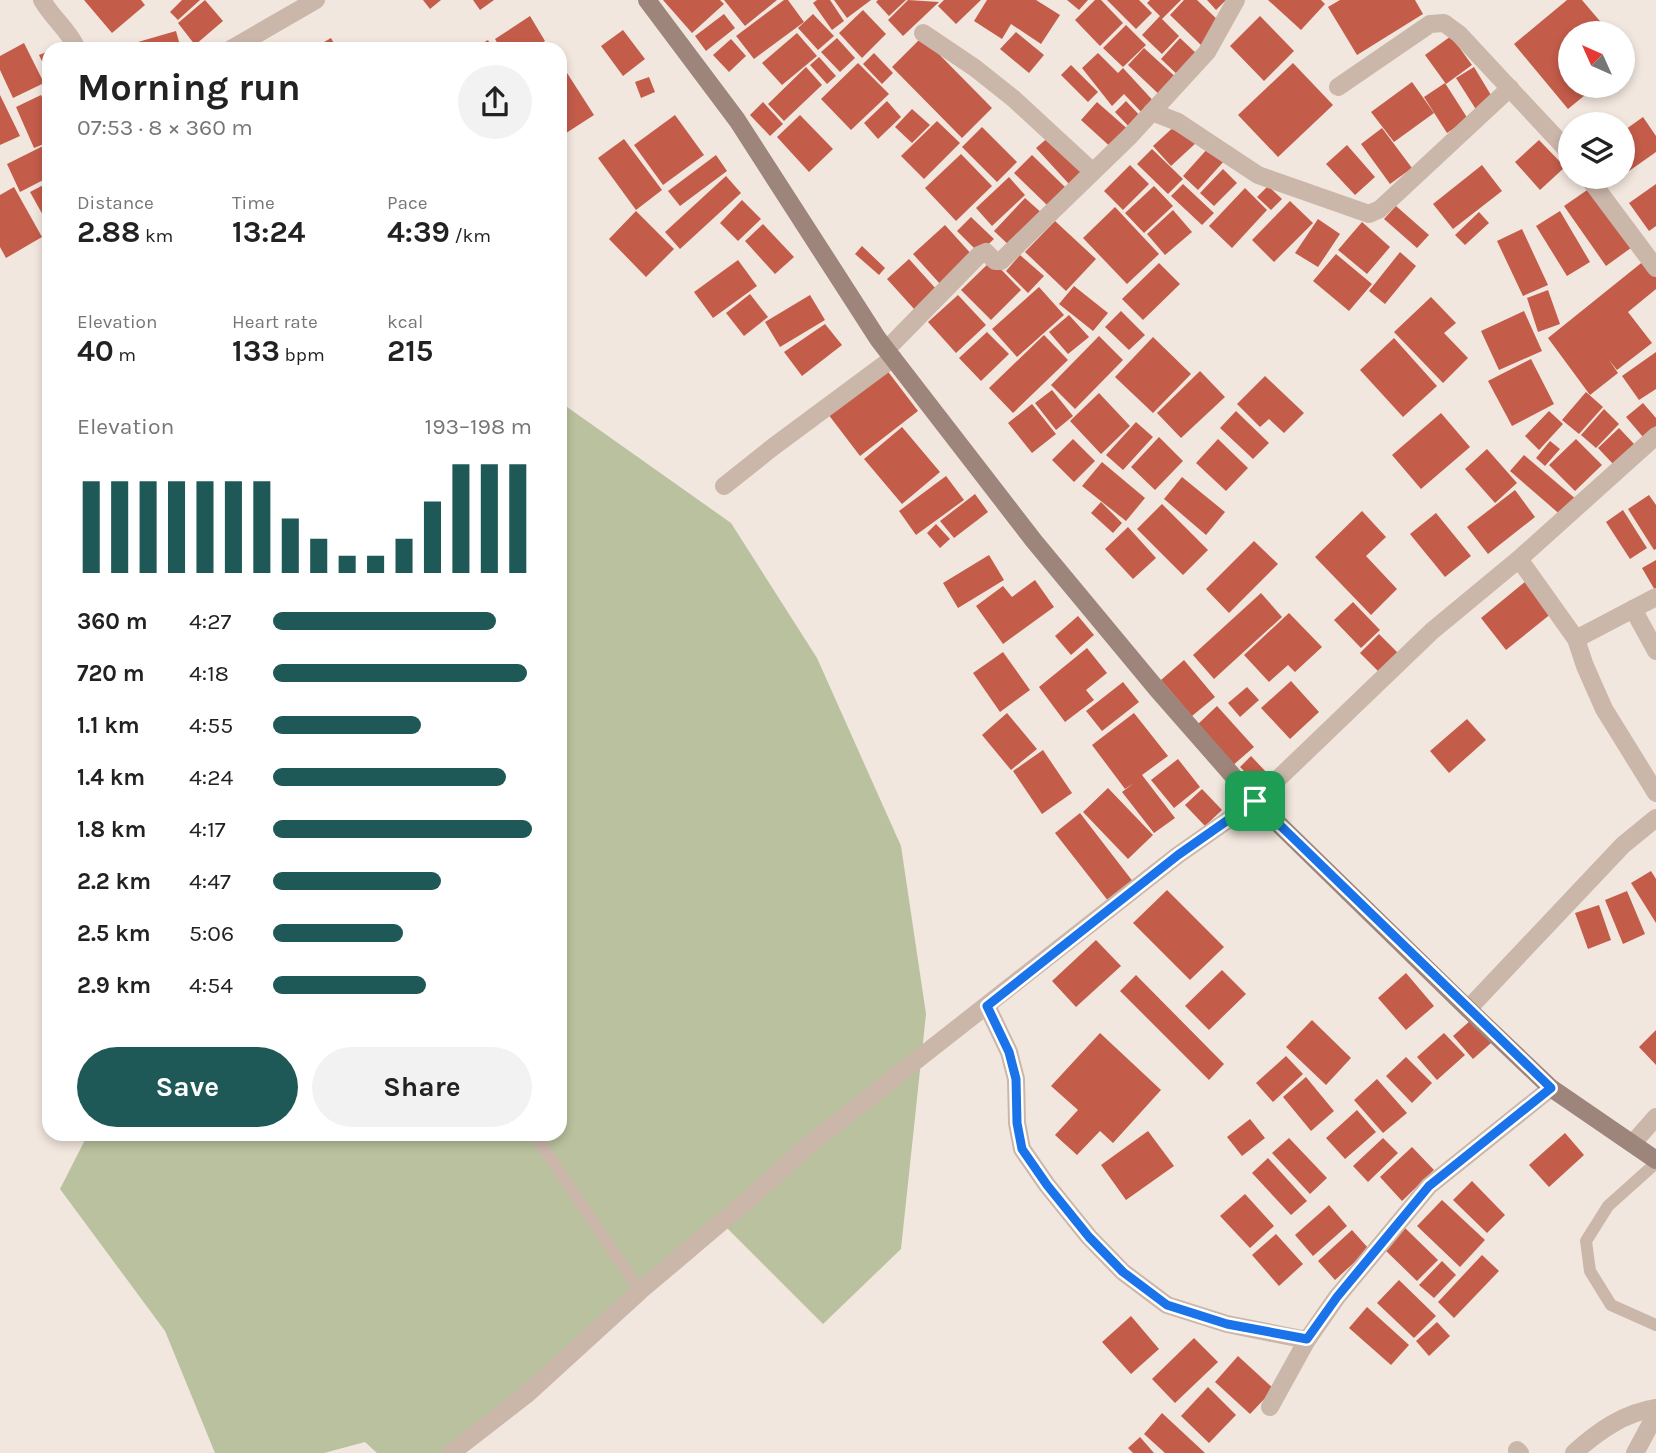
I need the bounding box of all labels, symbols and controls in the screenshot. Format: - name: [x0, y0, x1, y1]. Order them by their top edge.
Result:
- north arrow: [1558, 21, 1634, 98]
- map controls: [1558, 21, 1635, 189]
- text: Morning run: [77, 65, 301, 110]
- button: share: [458, 65, 532, 139]
- button: layers: [1558, 112, 1635, 189]
- text: 07:53 · 8 × 360 m: [77, 114, 253, 141]
- text: Distance: [77, 192, 154, 214]
- text: Time: [232, 192, 275, 214]
- text: Pace: [387, 192, 428, 214]
- text: 2.88: [77, 214, 140, 250]
- text: 13:24: [232, 214, 305, 250]
- text: 4:39: [387, 214, 450, 250]
- text: km: [140, 225, 173, 247]
- text: /km: [450, 225, 491, 247]
- text: Elevation: [77, 311, 157, 333]
- text: Heart rate: [232, 311, 318, 333]
- text: kcal: [387, 311, 423, 333]
- text: 40: [77, 333, 114, 369]
- text: 133: [232, 333, 280, 369]
- text: 215: [387, 333, 433, 369]
- text: m: [114, 344, 136, 366]
- text: bpm: [280, 344, 325, 366]
- text: Elevation: [77, 413, 174, 440]
- text: 193–198 m: [425, 413, 532, 440]
- text: 360 m: [77, 608, 147, 635]
- text: 4:27: [189, 608, 231, 635]
- text: 720 m: [77, 660, 145, 687]
- text: 4:18: [189, 660, 229, 687]
- text: 1.1 km: [77, 712, 140, 739]
- text: 4:55: [189, 712, 233, 739]
- text: 1.4 km: [77, 764, 145, 791]
- text: 4:24: [189, 764, 233, 791]
- pin: [1225, 771, 1285, 831]
- icon: arrive: [1236, 782, 1274, 820]
- text: 1.8 km: [77, 816, 146, 843]
- text: 4:17: [189, 816, 226, 843]
- text: 2.2 km: [77, 868, 151, 895]
- text: 4:47: [189, 868, 231, 895]
- text: 2.5 km: [77, 920, 151, 947]
- text: 5:06: [189, 920, 234, 947]
- text: 2.9 km: [77, 972, 151, 999]
- text: 4:54: [189, 972, 233, 999]
- button: Save: [77, 1047, 298, 1127]
- button: Share: [312, 1047, 532, 1127]

